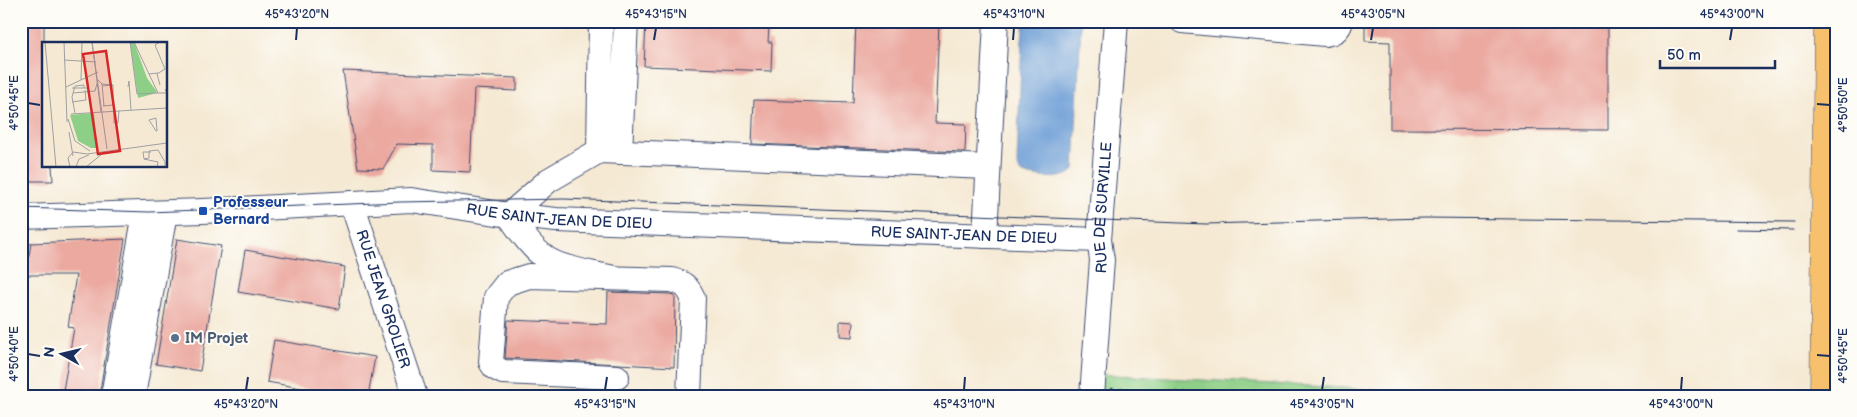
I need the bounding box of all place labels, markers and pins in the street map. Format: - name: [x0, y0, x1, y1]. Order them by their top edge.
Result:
- place label: Professeur Bernard: [213, 193, 289, 229]
- marker: Professeur Bernard: [197, 205, 209, 217]
- place label: IM Projet: [185, 329, 248, 348]
- marker: IM Projet: [169, 332, 181, 344]

